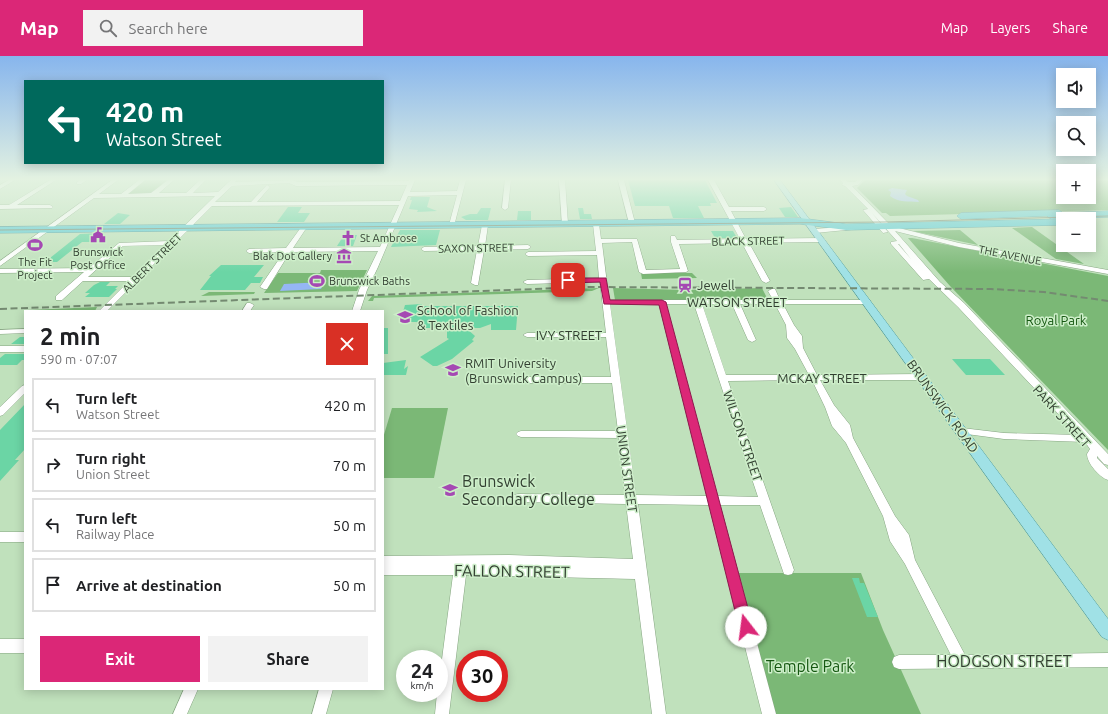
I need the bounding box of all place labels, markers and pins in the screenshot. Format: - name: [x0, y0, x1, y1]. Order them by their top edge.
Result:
- public building icon: Brunswick Post Office: [89, 226, 107, 244]
- church icon: St Ambrose: [339, 229, 357, 247]
- place label: St Ambrose: [360, 232, 417, 244]
- sports icon: The Fit Project: [26, 236, 44, 254]
- place label: Brunswick Post Office: [70, 246, 126, 271]
- museum icon: Blak Dot Gallery: [335, 247, 353, 265]
- place label: Blak Dot Gallery: [253, 250, 333, 262]
- place label: The Fit Project: [17, 256, 53, 281]
- pin: [551, 263, 585, 297]
- sports icon: Brunswick Baths: [308, 272, 326, 290]
- place label: Brunswick Baths: [329, 275, 410, 287]
- station icon: Jewell: [676, 276, 694, 294]
- place label: Jewell: [697, 278, 735, 292]
- place label: School of Fashion & Textiles: [417, 303, 519, 332]
- school or university icon: School of Fashion & Textiles: [396, 308, 414, 326]
- place label: RMIT University (Brunswick Campus): [465, 356, 582, 386]
- school or university icon: RMIT University (Brunswick Campus): [444, 361, 462, 379]
- place label: Brunswick Secondary College: [462, 472, 595, 508]
- school or university icon: Brunswick Secondary College: [441, 481, 459, 499]

